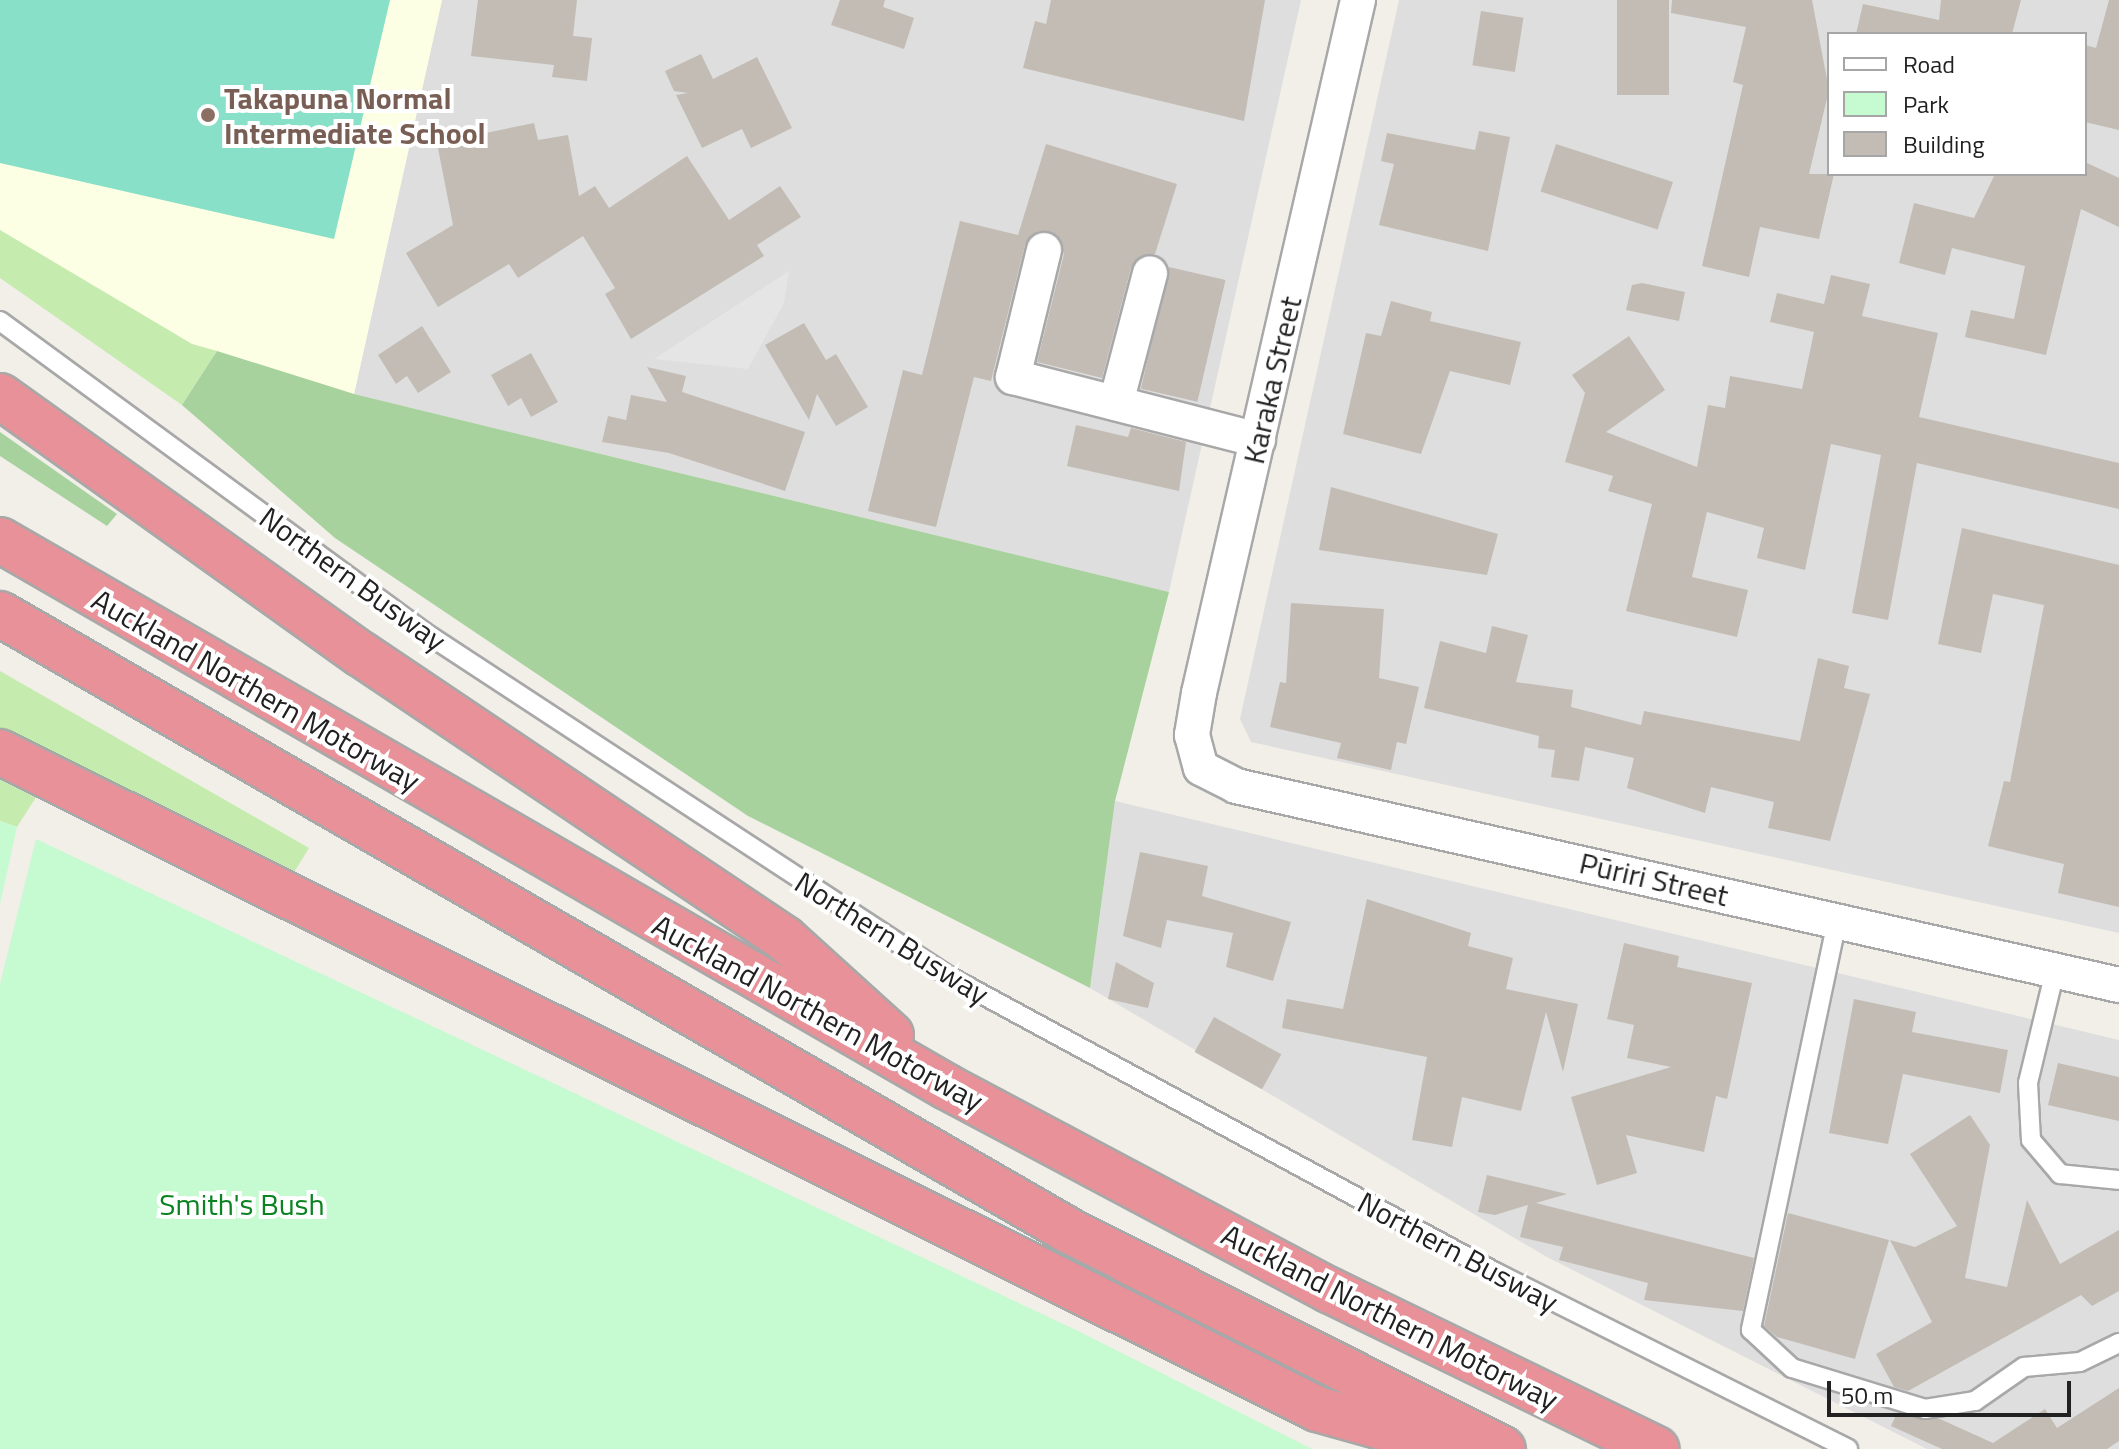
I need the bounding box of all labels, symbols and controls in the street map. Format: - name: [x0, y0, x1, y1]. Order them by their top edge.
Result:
- legend: [1827, 32, 2087, 176]
- text: Road: [1903, 46, 1955, 82]
- place label: Takapuna Normal Intermediate School: [224, 80, 486, 150]
- text: Park: [1903, 86, 1949, 122]
- marker: Takapuna Normal Intermediate School: [199, 106, 217, 124]
- text: Building: [1903, 126, 1985, 162]
- street label: Karaka Street: [1235, 293, 1309, 467]
- street label: Northern Busway: [253, 499, 453, 659]
- street label: Auckland Northern Motorway: [86, 581, 426, 799]
- street label: Pūriri Street: [1576, 844, 1732, 914]
- street label: Northern Busway: [789, 864, 995, 1012]
- street label: Auckland Northern Motorway: [646, 907, 990, 1119]
- street label: Northern Busway: [1352, 1184, 1564, 1320]
- park label: Smith's Bush: [159, 1186, 325, 1222]
- street label: Auckland Northern Motorway: [1216, 1216, 1564, 1418]
- scale bar: [1831, 1365, 2075, 1415]
- text: 50 m: [1841, 1377, 1893, 1413]

